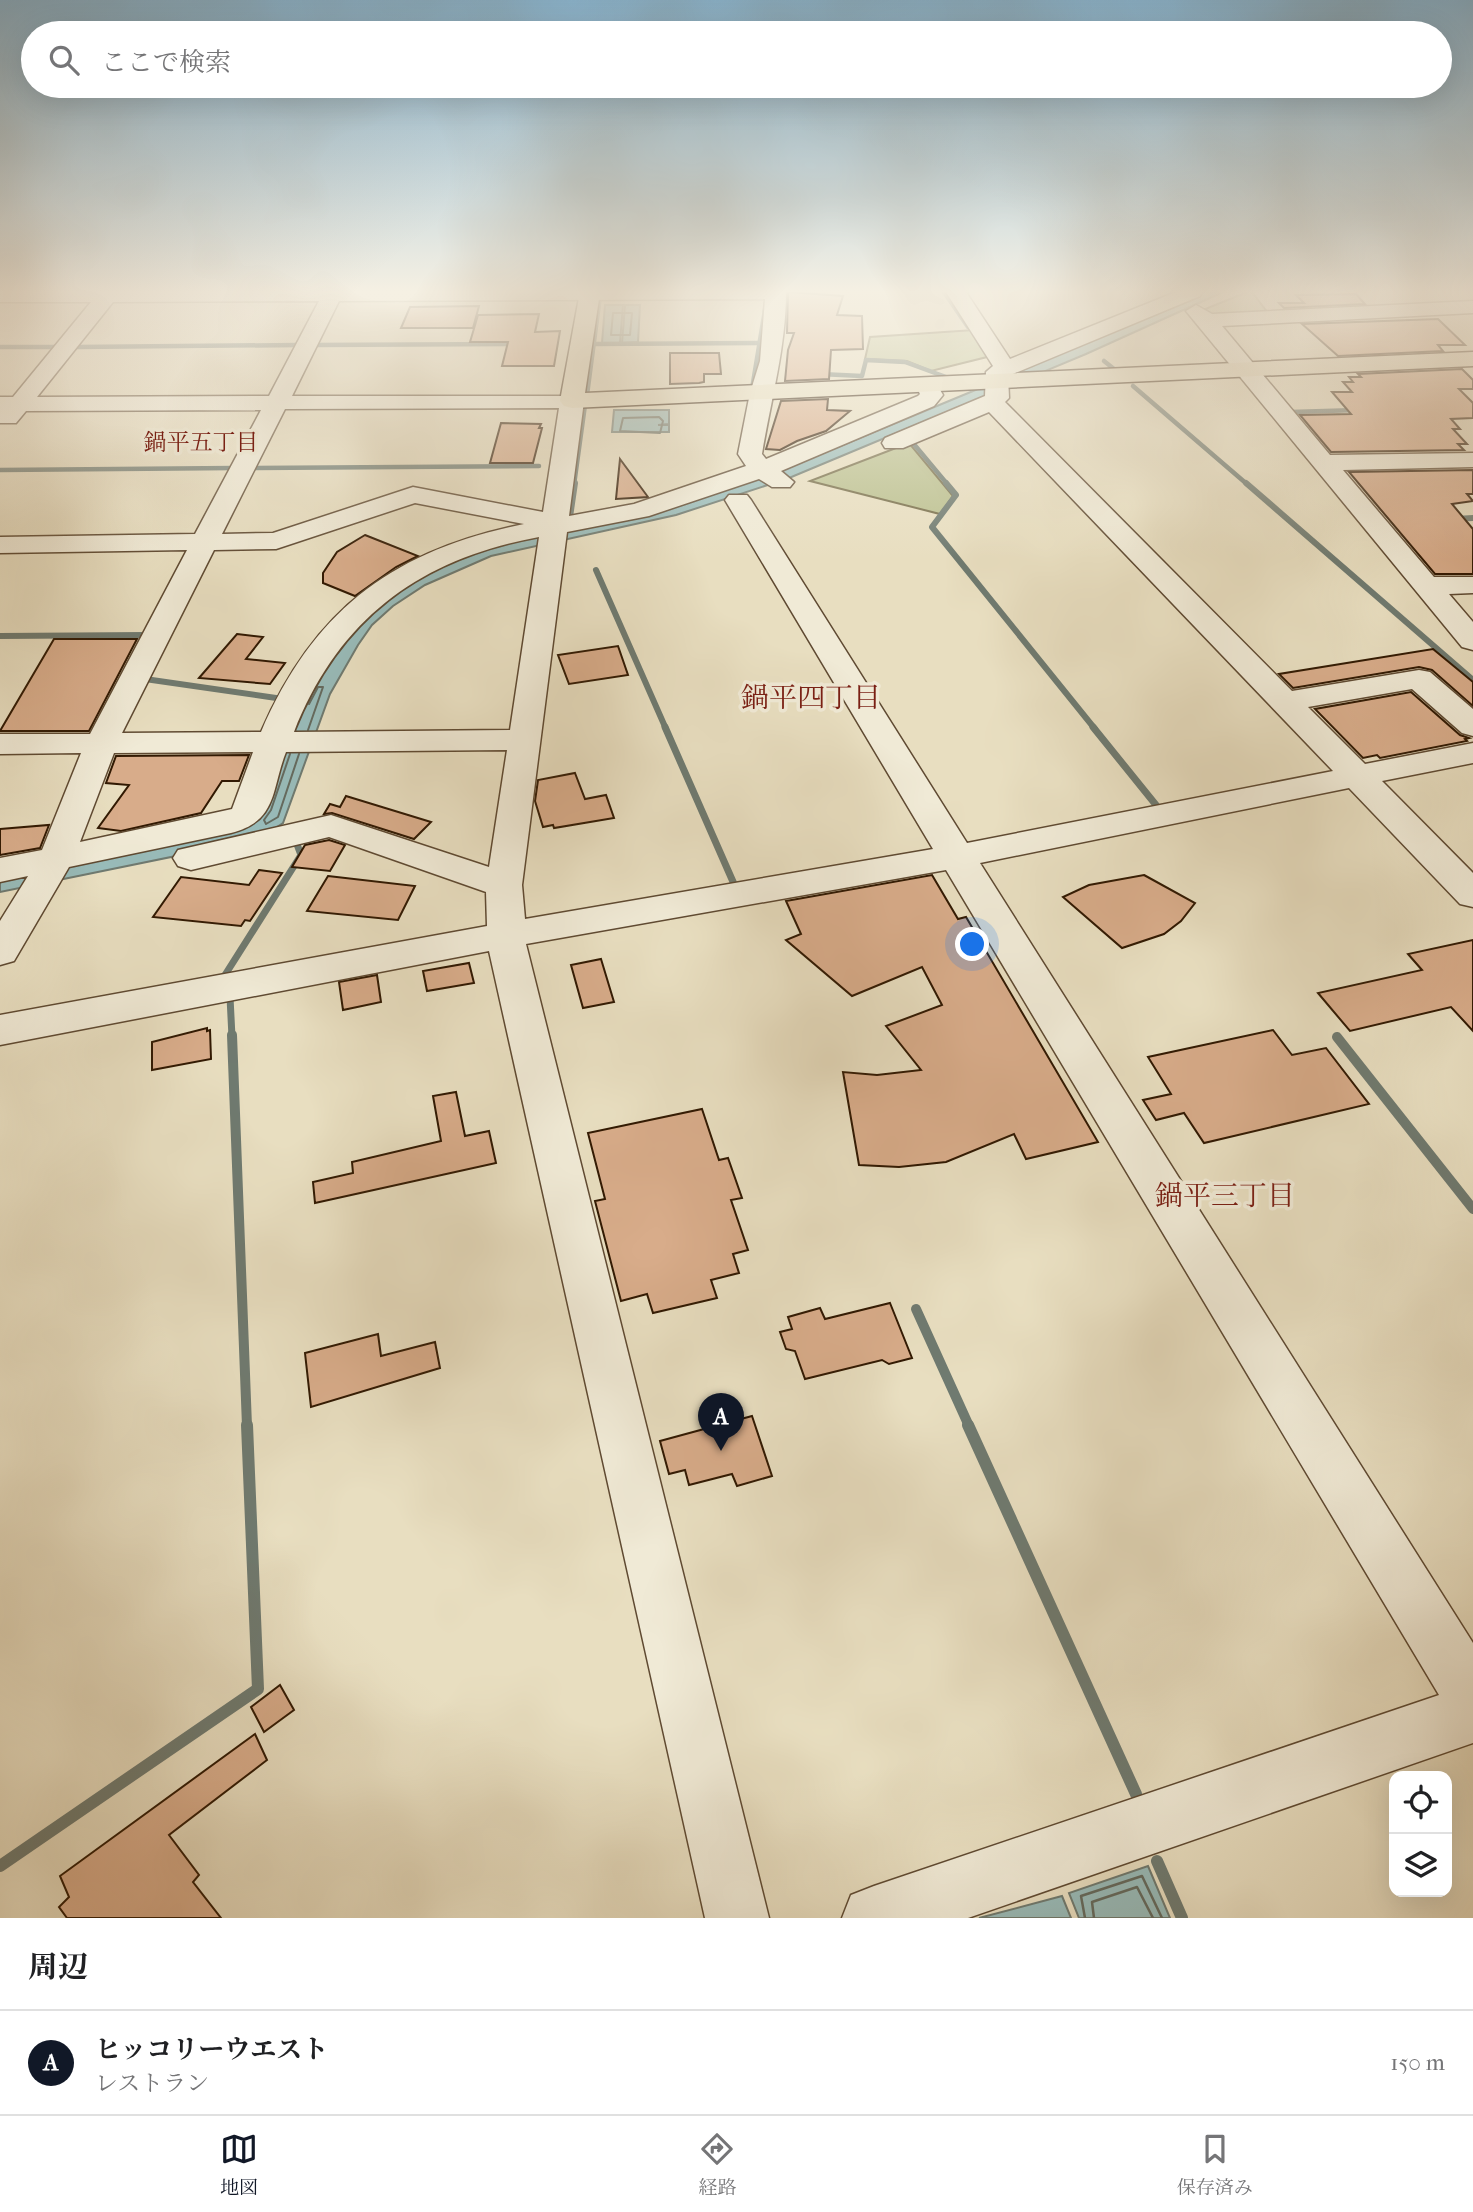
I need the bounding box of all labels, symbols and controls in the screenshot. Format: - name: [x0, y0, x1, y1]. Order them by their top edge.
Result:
- search box: [21, 21, 1452, 98]
- icon: search: [45, 41, 83, 79]
- text: ここで検索: [101, 47, 231, 78]
- district label: 鍋平五丁目: [144, 429, 259, 456]
- district label: 鍋平四丁目: [741, 681, 881, 714]
- your location: [955, 927, 989, 961]
- district label: 鍋平三丁目: [1155, 1179, 1295, 1212]
- pin: A: [698, 1393, 744, 1451]
- map controls: [1389, 1771, 1452, 1897]
- button: locate: [1389, 1771, 1452, 1834]
- button: layers: [1389, 1834, 1452, 1897]
- text: 周辺: [28, 1950, 88, 1985]
- text: ヒッコリーウエスト: [95, 2034, 328, 2065]
- text: A: [44, 2049, 58, 2076]
- text: 150 m: [1390, 2049, 1445, 2076]
- text: レストラン: [95, 2070, 209, 2097]
- tab: 地図: [220, 2130, 258, 2199]
- tab: 経路: [698, 2130, 737, 2199]
- tab: 保存済み: [1177, 2130, 1253, 2199]

